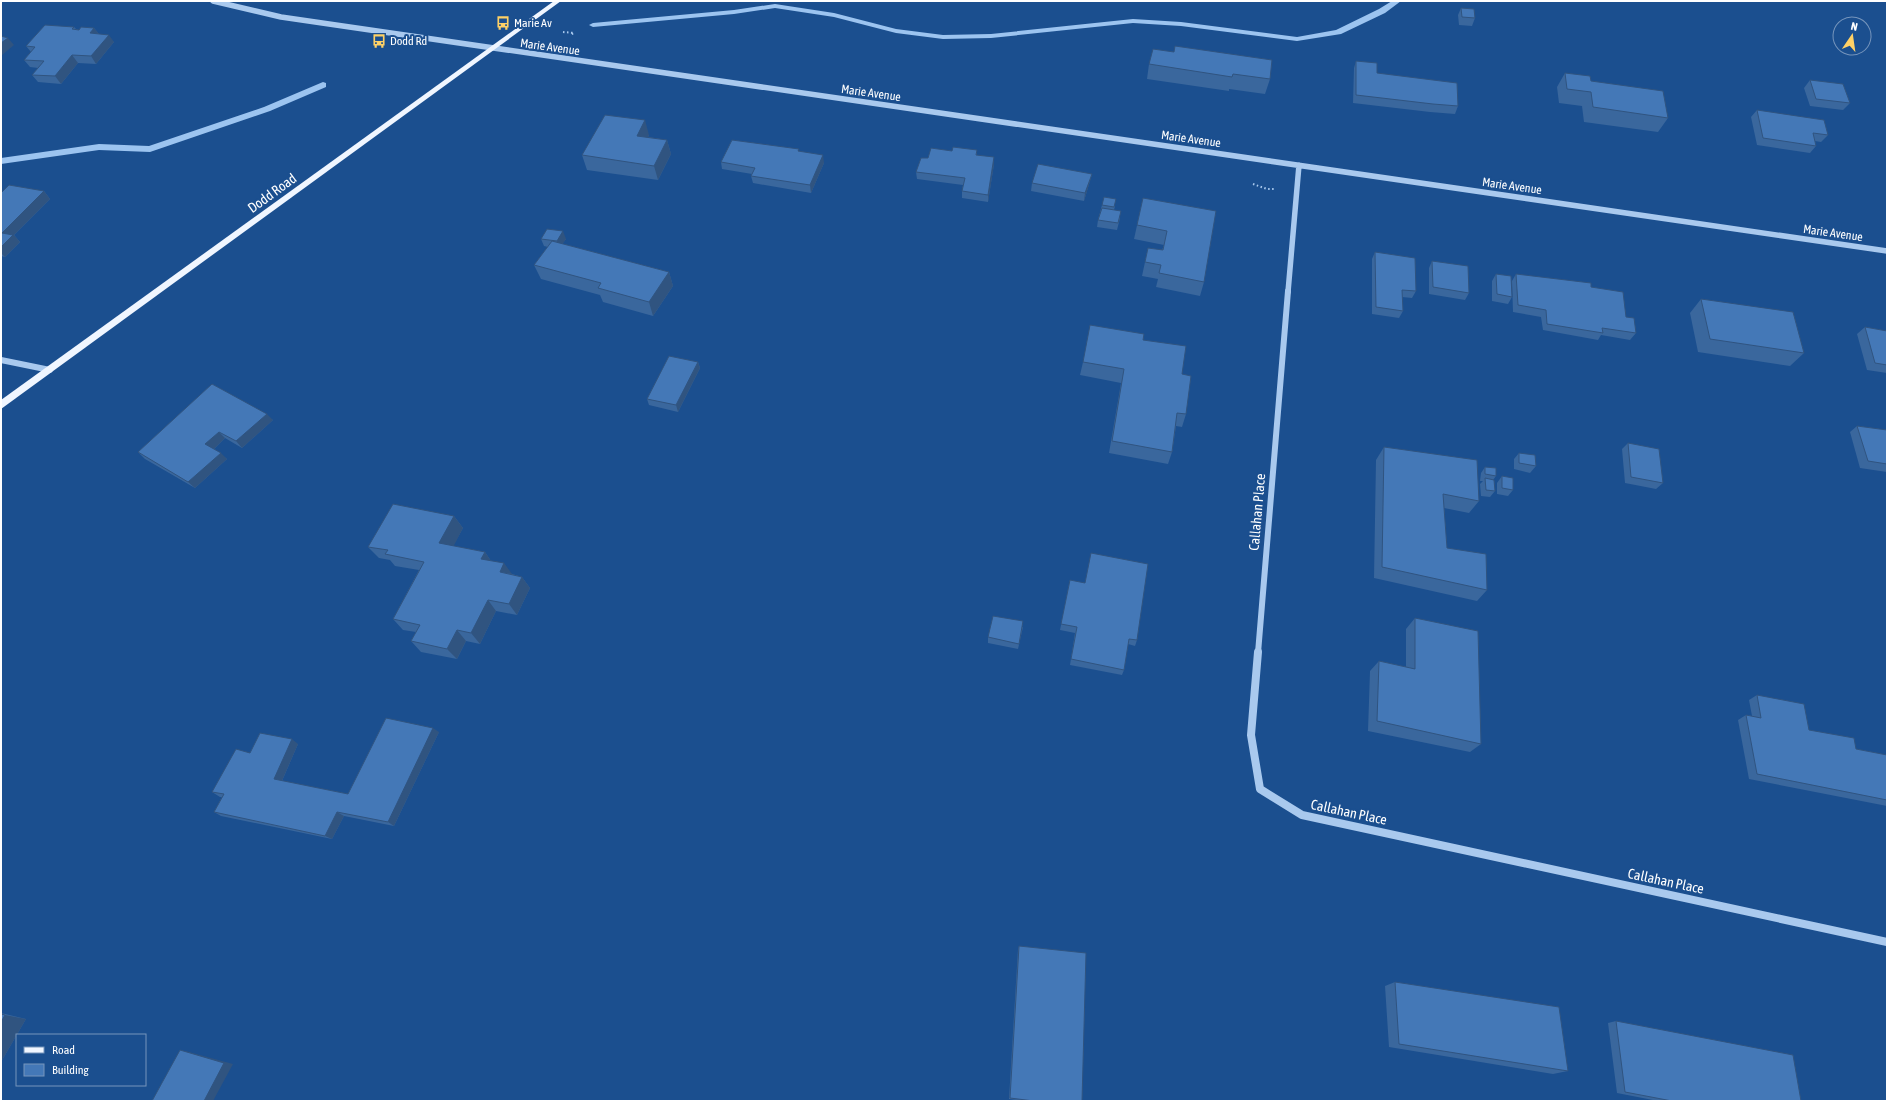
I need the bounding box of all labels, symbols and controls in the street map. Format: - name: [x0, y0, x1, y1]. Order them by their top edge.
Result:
- bus stop icon: Marie Av: [495, 15, 511, 31]
- place label: Marie Av: [514, 16, 552, 30]
- north arrow: [1832, 16, 1872, 56]
- text: N: [1850, 20, 1859, 33]
- bus stop icon: Dodd Rd: [371, 33, 387, 49]
- place label: Dodd Rd: [390, 34, 427, 48]
- street label: Marie Avenue: [519, 36, 581, 58]
- street label: Marie Avenue: [840, 82, 902, 104]
- street label: Marie Avenue: [1160, 128, 1222, 150]
- street label: Dodd Road: [245, 170, 299, 216]
- street label: Marie Avenue: [1481, 175, 1543, 197]
- street label: Marie Avenue: [1802, 222, 1864, 244]
- street label: Callahan Place: [1246, 473, 1268, 551]
- street label: Callahan Place: [1309, 796, 1389, 828]
- street label: Callahan Place: [1626, 865, 1706, 897]
- legend: [16, 1034, 146, 1086]
- text: Road: [52, 1043, 75, 1057]
- text: Building: [52, 1063, 90, 1077]

